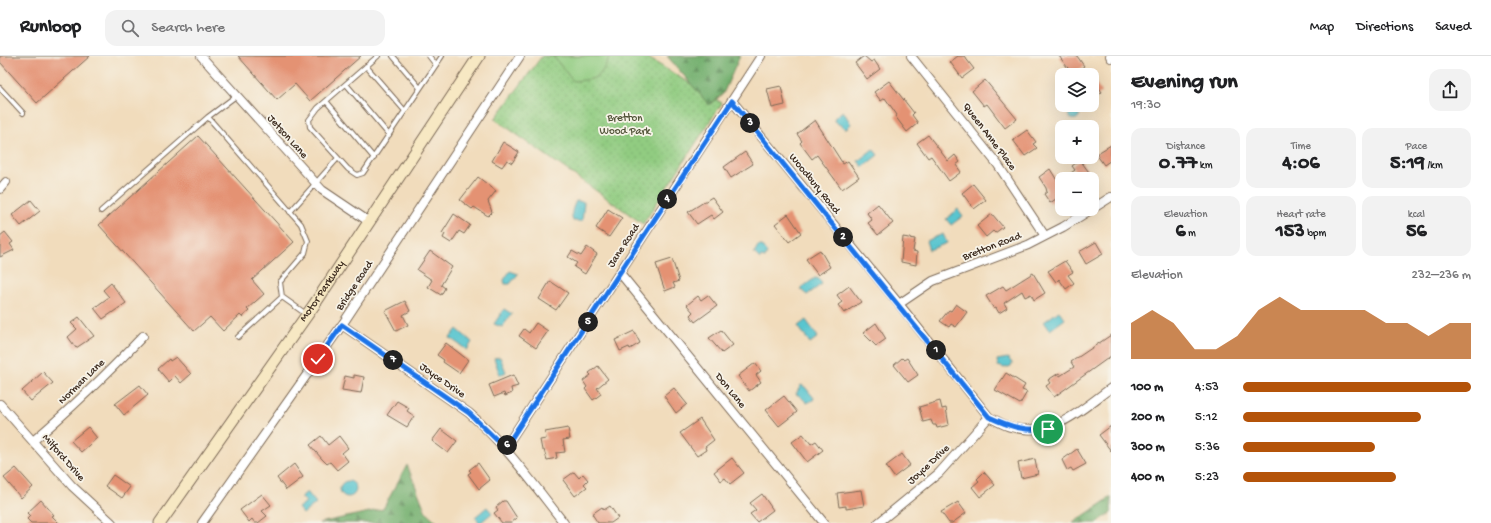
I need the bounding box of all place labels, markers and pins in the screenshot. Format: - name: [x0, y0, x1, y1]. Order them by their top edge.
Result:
- pin: 3: [740, 113, 760, 133]
- pin: 4: [657, 189, 677, 209]
- pin: 2: [833, 227, 853, 247]
- pin: 5: [578, 312, 598, 332]
- pin: 1: [926, 340, 946, 360]
- pin: [301, 342, 335, 376]
- pin: 7: [383, 350, 403, 370]
- pin: [1031, 412, 1065, 446]
- pin: 6: [497, 435, 517, 455]

